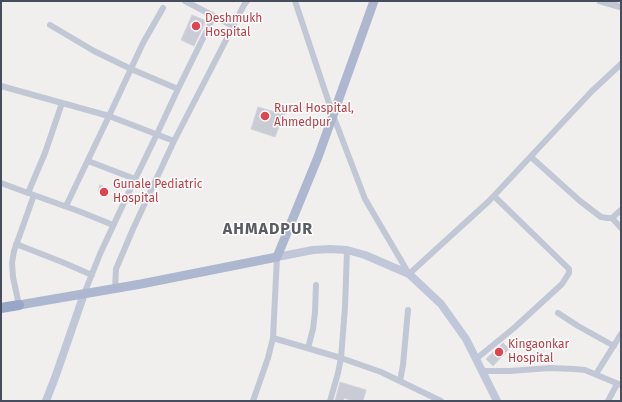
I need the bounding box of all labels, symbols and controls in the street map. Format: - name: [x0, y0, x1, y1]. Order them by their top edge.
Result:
- place label: Deshmukh Hospital: [205, 12, 262, 40]
- marker: Deshmukh Hospital: [190, 20, 202, 32]
- place label: Rural Hospital, Ahmedpur: [274, 102, 354, 130]
- marker: Rural Hospital, Ahmedpur: [259, 110, 271, 122]
- place label: Gunale Pediatric Hospital: [113, 178, 202, 206]
- marker: Gunale Pediatric Hospital: [98, 186, 110, 198]
- district label: AHMADPUR: [223, 220, 313, 240]
- place label: Kingaonkar Hospital: [508, 338, 569, 366]
- marker: Kingaonkar Hospital: [493, 346, 505, 358]

